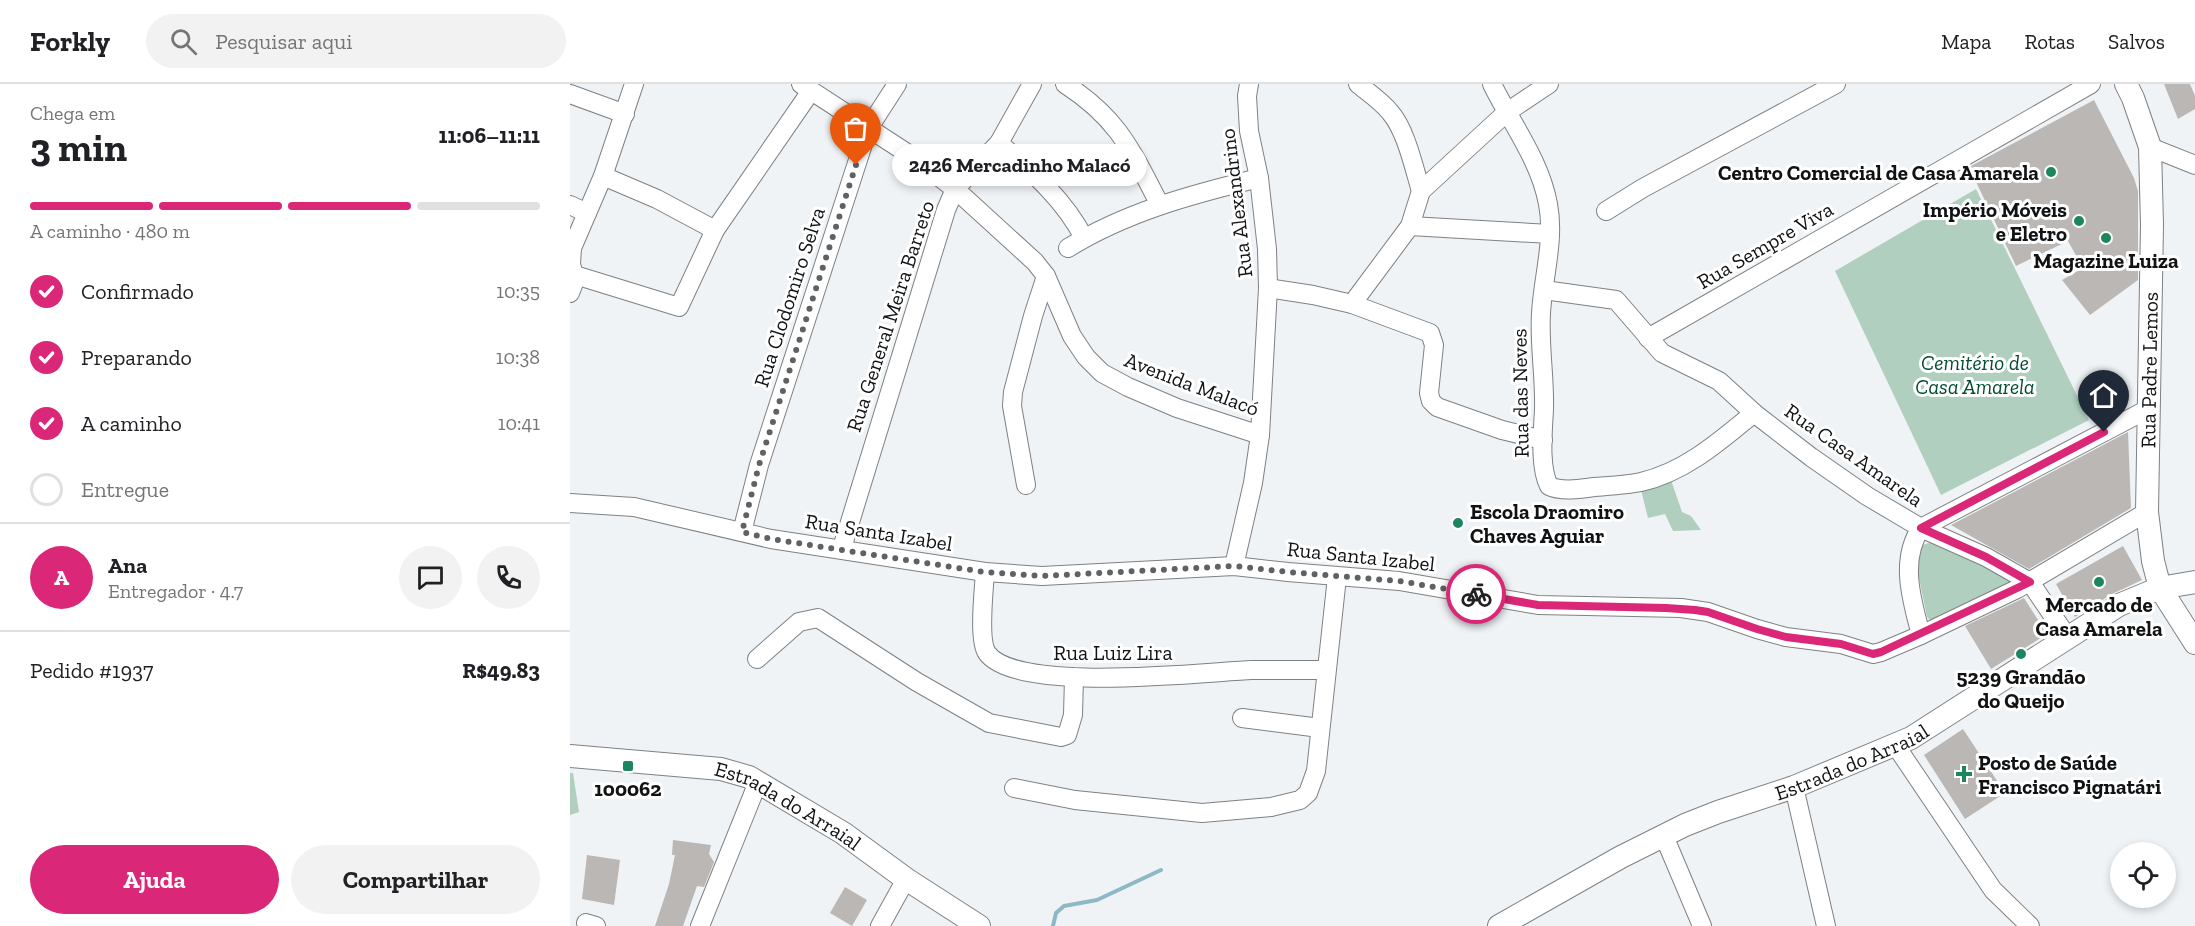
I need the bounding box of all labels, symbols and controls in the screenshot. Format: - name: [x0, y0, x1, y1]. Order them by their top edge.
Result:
- search box: [146, 14, 566, 68]
- text: Forkly: [30, 25, 110, 58]
- icon: search: [167, 25, 200, 58]
- text: Pesquisar aqui: [215, 28, 353, 55]
- text: Mapa: [1941, 29, 1991, 54]
- text: Rotas: [2024, 29, 2075, 54]
- text: Salvos: [2108, 29, 2165, 54]
- text: Chega em: [30, 101, 115, 125]
- pin: [830, 103, 881, 165]
- icon: bag: [839, 112, 872, 145]
- text: 11:06–11:11: [439, 122, 540, 149]
- text: 3 min: [30, 124, 127, 171]
- street label: Rua Alexandrino: [1214, 127, 1258, 279]
- callout: 2426 Mercadinho Malacó: [892, 144, 1147, 186]
- text: 2426 Mercadinho Malacó: [909, 153, 1130, 177]
- place label: Centro Comercial de Casa Amarela: [1718, 160, 2039, 185]
- marker: Centro Comercial de Casa Amarela: [2044, 165, 2058, 179]
- street label: Rua Sempre Viva: [1693, 196, 1837, 294]
- street label: Rua General Meira Barreto: [841, 197, 939, 435]
- place label: Império Móveis e Eletro: [1923, 197, 2067, 246]
- street label: Rua Clodomiro Selva: [748, 204, 830, 390]
- marker: Império Móveis e Eletro: [2072, 214, 2086, 228]
- text: A caminho · 480 m: [30, 219, 190, 243]
- marker: Magazine Luiza: [2099, 231, 2113, 245]
- place label: Magazine Luiza: [2033, 248, 2179, 273]
- icon: check: [30, 275, 63, 308]
- text: Confirmado: [81, 278, 194, 305]
- text: 10:35: [496, 279, 540, 303]
- street label: Rua Padre Lemos: [2135, 292, 2163, 448]
- street label: Rua das Neves: [1506, 328, 1534, 458]
- icon: check: [30, 341, 63, 374]
- text: Preparando: [81, 344, 192, 371]
- text: 10:38: [496, 345, 540, 369]
- street label: Avenida Malacó: [1121, 347, 1263, 421]
- park label: Cemitério de Casa Amarela: [1915, 350, 2035, 399]
- pin: [2078, 370, 2129, 432]
- icon: home: [2087, 379, 2120, 412]
- street label: Rua Casa Amarela: [1780, 398, 1928, 512]
- icon: check: [30, 407, 63, 440]
- text: A caminho: [81, 410, 182, 437]
- text: 10:41: [498, 411, 540, 435]
- text: Entregue: [81, 476, 169, 503]
- place label: Escola Draomiro Chaves Aguiar: [1470, 499, 1624, 548]
- street label: Rua Santa Izabel: [803, 508, 955, 556]
- marker: Escola Draomiro Chaves Aguiar: [1451, 516, 1465, 530]
- street label: Rua Santa Izabel: [1286, 536, 1437, 576]
- button: chat: [399, 546, 462, 609]
- button: phone: [477, 546, 540, 609]
- text: Ana: [108, 552, 147, 579]
- text: A: [54, 564, 69, 591]
- courier: [1446, 564, 1506, 624]
- marker: Mercado de Casa Amarela: [2092, 575, 2106, 589]
- icon: bike: [1460, 578, 1493, 611]
- text: Entregador · 4.7: [108, 579, 243, 603]
- place label: Mercado de Casa Amarela: [2035, 592, 2163, 641]
- street label: Rua Luiz Lira: [1053, 640, 1173, 665]
- marker: 5239 Grandão do Queijo: [2014, 647, 2028, 661]
- text: Pedido #1937: [30, 657, 153, 684]
- text: R$49.83: [462, 657, 540, 684]
- place label: 5239 Grandão do Queijo: [1957, 664, 2085, 713]
- street label: Estrada do Arraial: [1772, 717, 1933, 805]
- place label: Posto de Saúde Francisco Pignatári: [1978, 750, 2161, 799]
- street label: Estrada do Arraial: [712, 755, 867, 855]
- marker: 100062: [621, 759, 635, 773]
- marker: Posto de Saúde Francisco Pignatári: [1955, 765, 1973, 783]
- place label: 100062: [594, 776, 662, 801]
- map controls: [2110, 842, 2176, 908]
- button: locate: [2110, 842, 2176, 908]
- button: Ajuda: [30, 845, 279, 914]
- button: Compartilhar: [291, 845, 540, 914]

